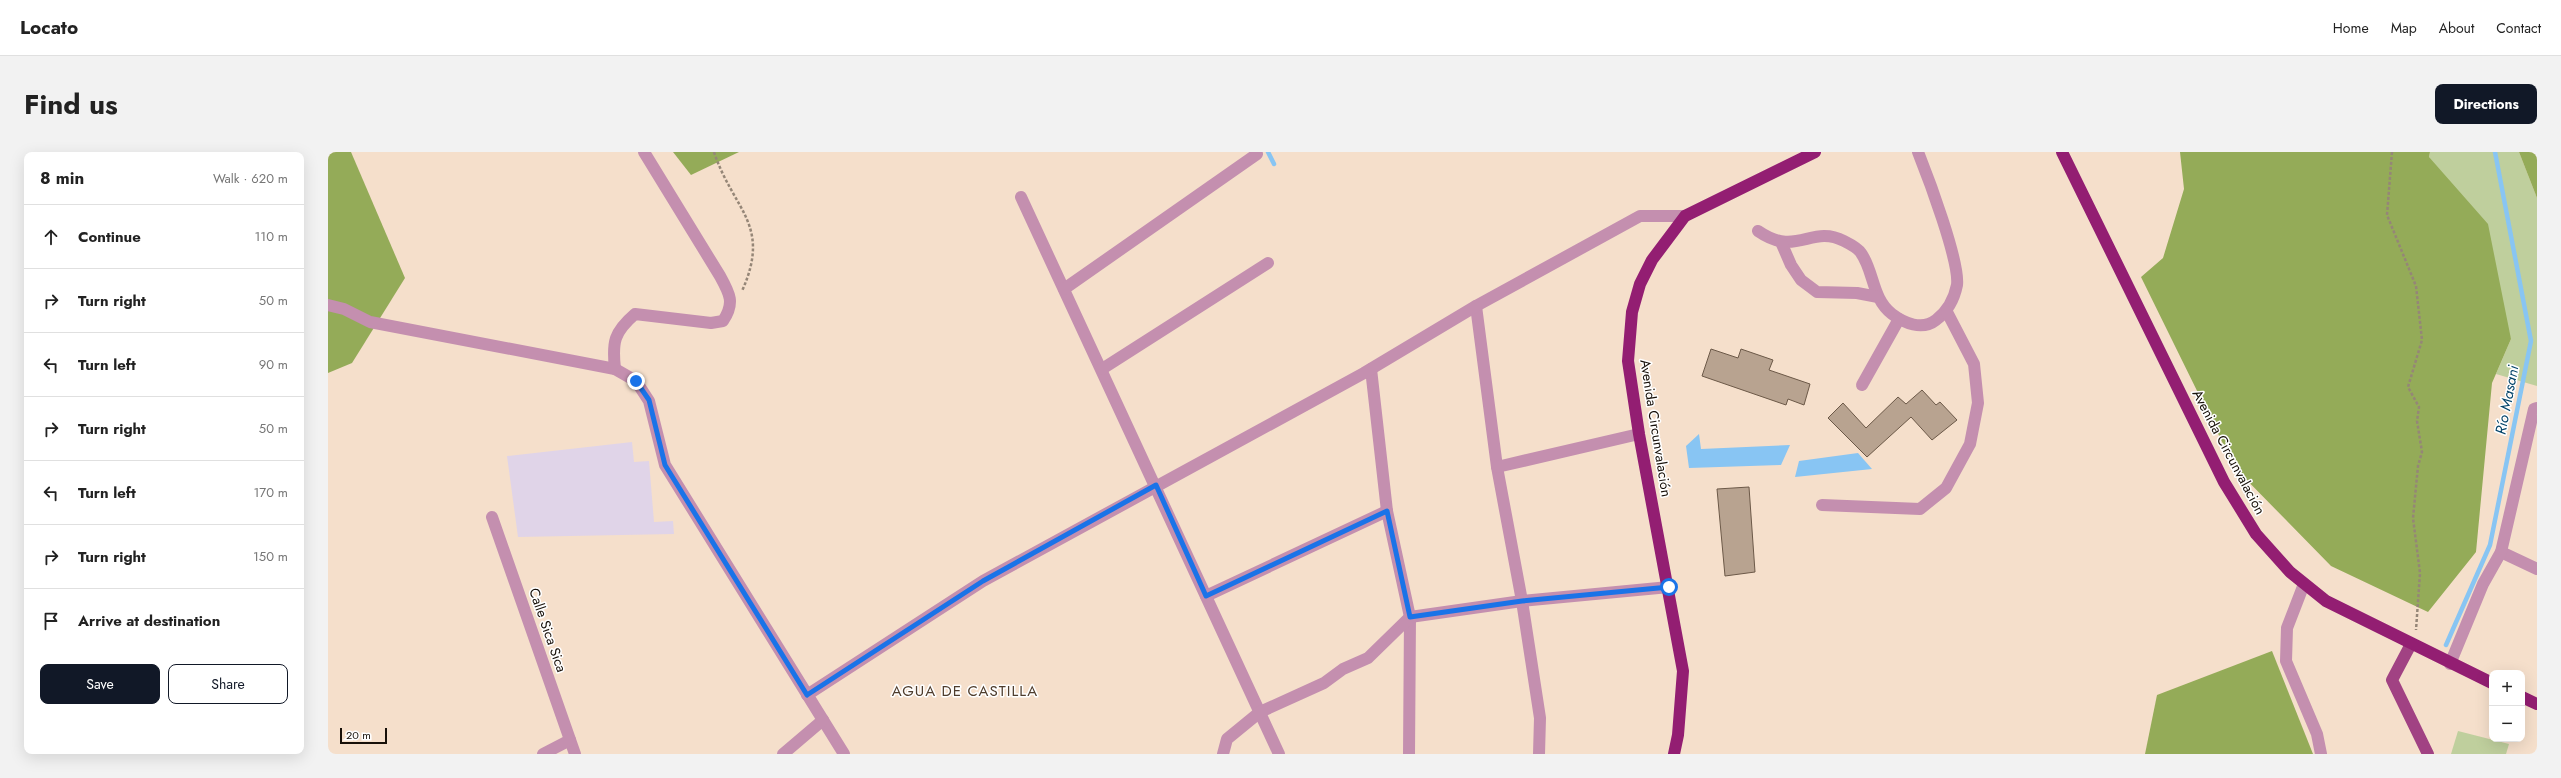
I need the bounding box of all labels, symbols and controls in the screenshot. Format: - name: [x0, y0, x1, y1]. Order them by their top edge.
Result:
- text: Locato: [20, 14, 78, 41]
- text: Home: [2333, 18, 2369, 38]
- text: Map: [2391, 18, 2417, 38]
- text: About: [2439, 18, 2474, 38]
- text: Contact: [2496, 18, 2541, 38]
- text: Find us: [24, 84, 118, 125]
- button: Directions: [2435, 84, 2537, 124]
- text: 8 min: [40, 166, 84, 190]
- text: Walk · 620 m: [213, 169, 288, 188]
- icon: ahead: [40, 226, 62, 248]
- text: Continue: [78, 226, 141, 248]
- text: 110 m: [254, 227, 288, 246]
- icon: right: [40, 290, 62, 312]
- text: Turn right: [78, 290, 146, 312]
- text: 50 m: [259, 291, 288, 310]
- icon: left: [40, 354, 62, 376]
- text: Turn left: [78, 354, 136, 376]
- text: 90 m: [259, 355, 288, 374]
- street label: Avenida Circunvalación: [1635, 358, 1677, 498]
- water label: Río Masani: [2490, 363, 2525, 436]
- route end: [627, 372, 645, 390]
- street label: Avenida Circunvalación: [2188, 386, 2270, 518]
- icon: right: [40, 418, 62, 440]
- text: Turn right: [78, 418, 146, 440]
- text: 50 m: [259, 419, 288, 438]
- icon: left: [40, 482, 62, 504]
- text: Turn left: [78, 482, 136, 504]
- text: 170 m: [253, 483, 288, 502]
- icon: right: [40, 546, 62, 568]
- text: Turn right: [78, 546, 146, 568]
- text: 150 m: [253, 547, 288, 566]
- route start: [1660, 578, 1678, 596]
- street label: Calle Sica Sica: [524, 585, 572, 675]
- icon: arrive: [40, 610, 62, 632]
- text: Arrive at destination: [78, 610, 220, 632]
- button: Save: [40, 664, 160, 704]
- button: Share: [168, 664, 288, 704]
- map controls: [2489, 670, 2525, 742]
- button: +: [2489, 670, 2525, 706]
- district label: AGUA DE CASTILLA: [892, 680, 1038, 702]
- button: −: [2489, 706, 2525, 742]
- scale bar: [340, 726, 387, 745]
- text: 20 m: [346, 727, 371, 743]

